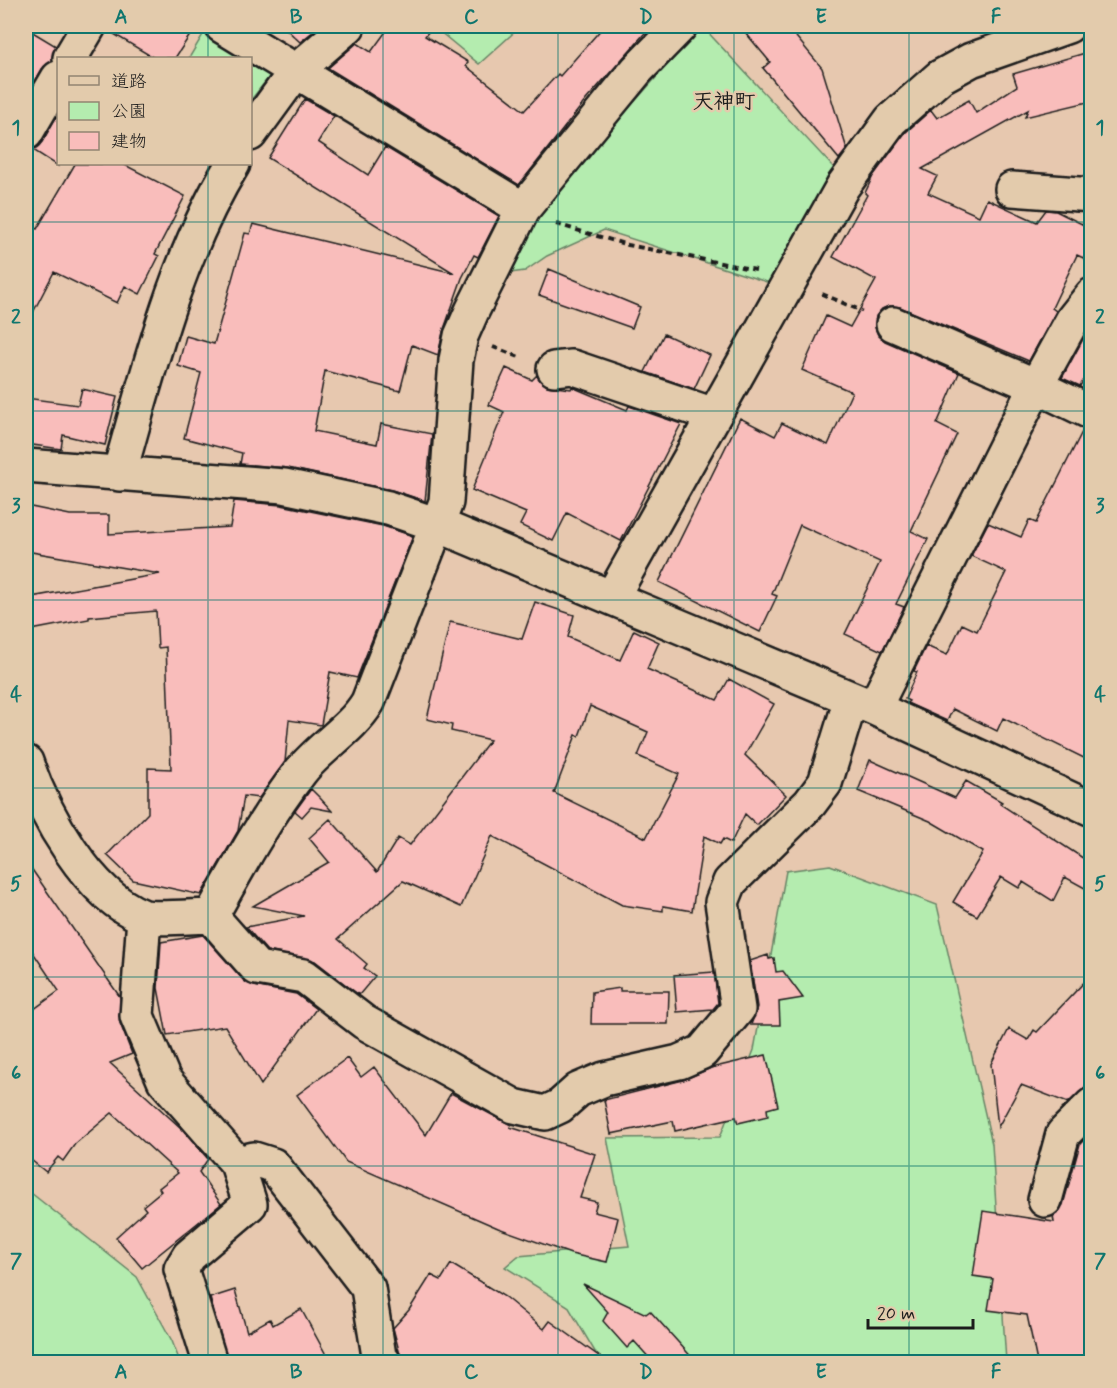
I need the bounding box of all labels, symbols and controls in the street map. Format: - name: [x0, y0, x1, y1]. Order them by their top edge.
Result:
- text: A: [114, 4, 128, 31]
- text: B: [290, 4, 303, 31]
- text: C: [464, 4, 479, 31]
- text: D: [639, 4, 653, 31]
- text: E: [815, 4, 827, 31]
- text: F: [991, 4, 1002, 31]
- legend: [57, 57, 252, 165]
- text: 道路: [111, 70, 147, 94]
- district label: 天神町: [693, 88, 756, 116]
- text: 公園: [111, 100, 147, 124]
- text: 1: [12, 115, 20, 142]
- text: 1: [1096, 115, 1104, 142]
- text: 建物: [111, 130, 147, 154]
- text: 2: [11, 304, 21, 331]
- text: 2: [1095, 304, 1105, 331]
- text: 3: [11, 493, 21, 520]
- text: 3: [1095, 493, 1105, 520]
- text: 4: [10, 682, 22, 709]
- text: 4: [1094, 682, 1106, 709]
- text: 5: [10, 871, 22, 898]
- text: 5: [1094, 871, 1106, 898]
- text: 6: [11, 1060, 21, 1087]
- text: 6: [1095, 1060, 1105, 1087]
- text: 7: [10, 1248, 22, 1275]
- text: 7: [1094, 1248, 1106, 1275]
- scale bar: [868, 1292, 973, 1330]
- text: 20 m: [877, 1302, 915, 1326]
- text: A: [114, 1359, 128, 1386]
- text: B: [290, 1359, 303, 1386]
- text: C: [464, 1359, 479, 1386]
- text: D: [639, 1359, 653, 1386]
- text: E: [815, 1359, 827, 1386]
- text: F: [991, 1359, 1002, 1386]

